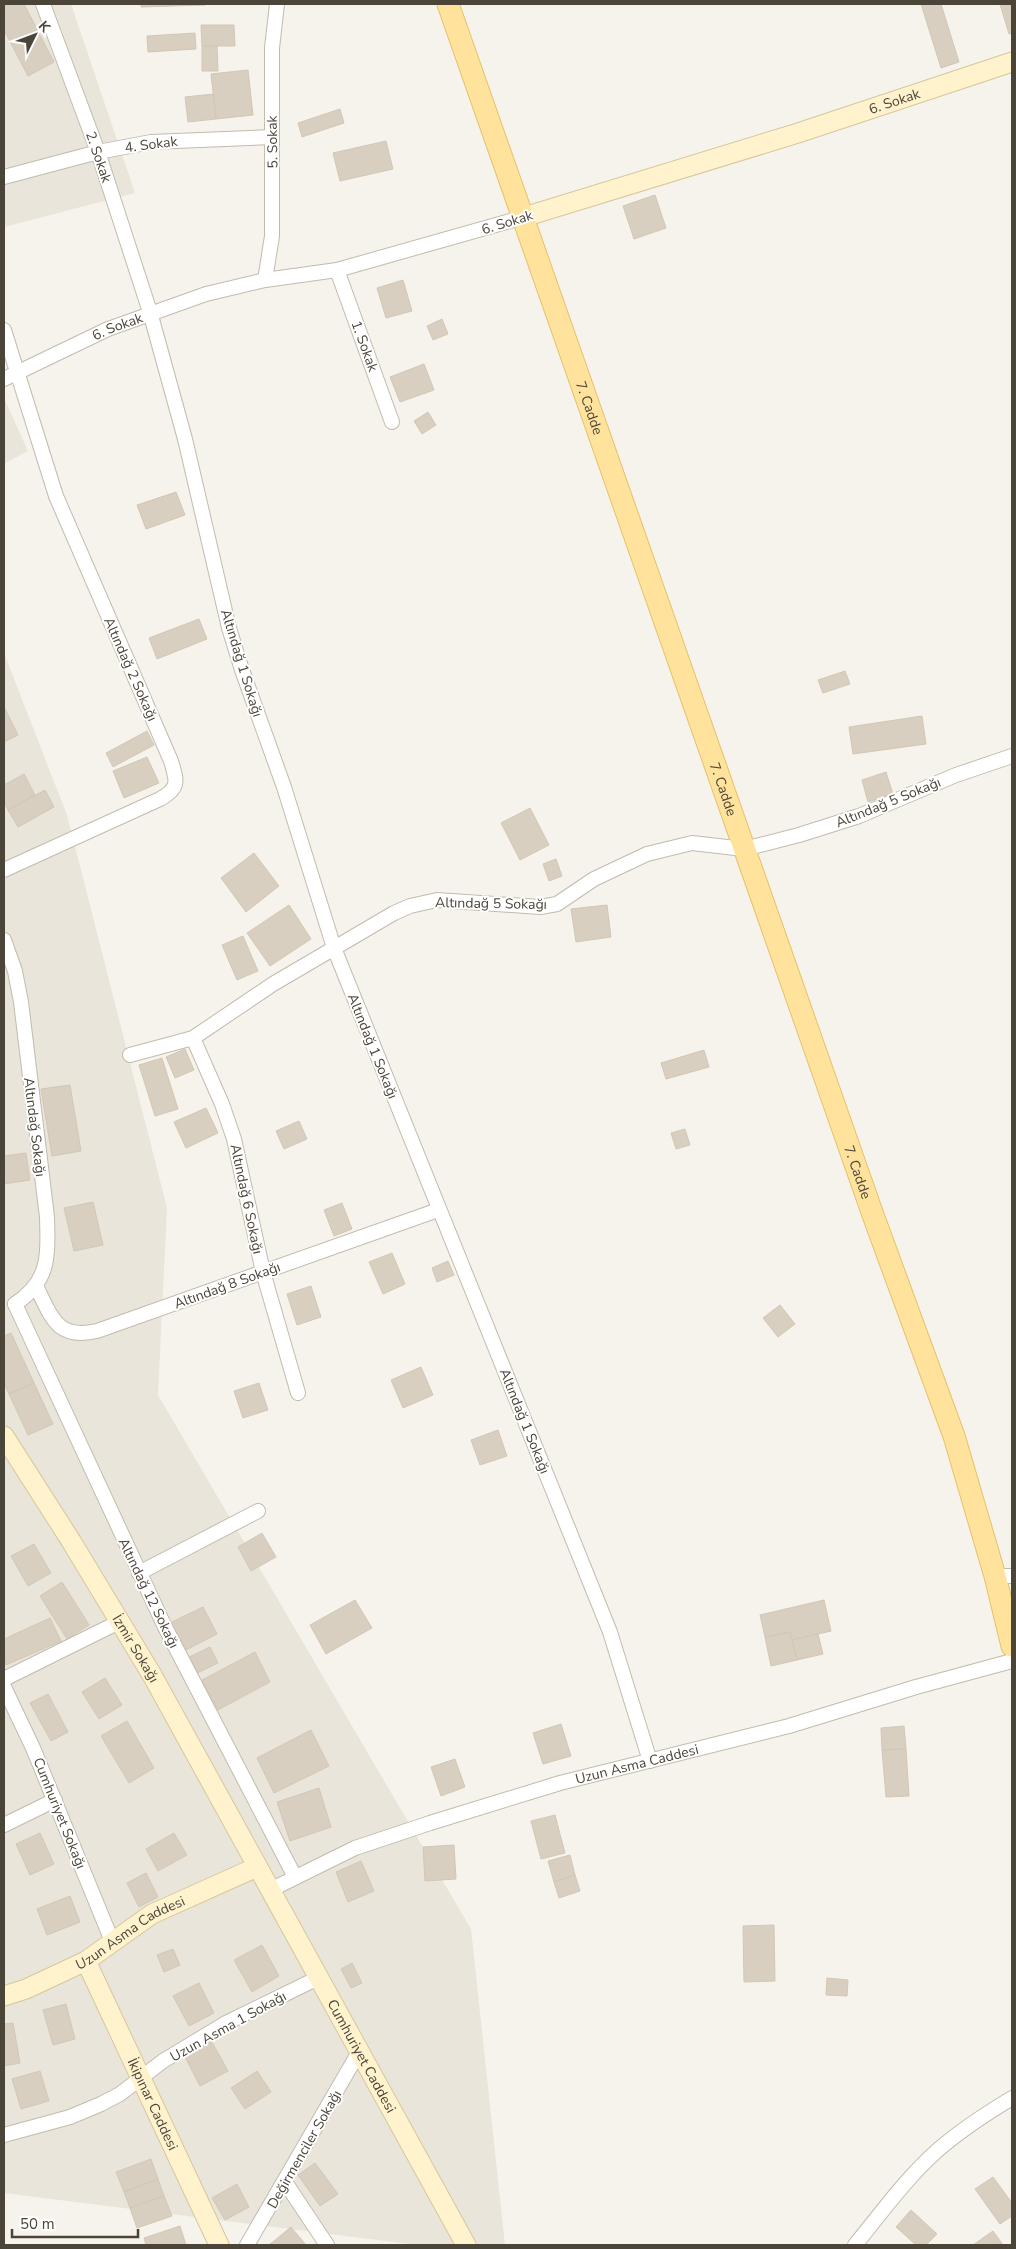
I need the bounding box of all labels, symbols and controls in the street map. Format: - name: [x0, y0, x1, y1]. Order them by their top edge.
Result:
- north arrow: [10, 10, 60, 60]
- text: K: [34, 17, 55, 37]
- street label: 6. Sokak: [866, 84, 924, 119]
- street label: 5. Sokak: [263, 114, 282, 169]
- street label: 2. Sokak: [81, 129, 116, 186]
- street label: 4. Sokak: [124, 132, 179, 157]
- street label: 6. Sokak: [479, 205, 536, 239]
- street label: 6. Sokak: [89, 308, 146, 345]
- street label: 1. Sokak: [347, 318, 383, 375]
- street label: 7. Cadde: [571, 379, 607, 437]
- street label: Altındağ 1 Sokağı: [216, 607, 267, 719]
- street label: Altındağ 2 Sokağı: [99, 614, 162, 724]
- street label: 7. Cadde: [705, 760, 741, 819]
- street label: Altındağ 5 Sokağı: [833, 773, 944, 832]
- street label: Altındağ 5 Sokağı: [435, 893, 547, 914]
- street label: Altındağ 1 Sokağı: [343, 991, 402, 1102]
- street label: Altındağ Sokağı: [19, 1076, 50, 1178]
- street label: Altındağ 6 Sokağı: [226, 1142, 267, 1256]
- street label: 7. Cadde: [839, 1143, 876, 1202]
- street label: Altındağ 8 Sokağı: [171, 1257, 283, 1314]
- street label: Altındağ 1 Sokağı: [495, 1366, 554, 1477]
- street label: Altındağ 12 Sokağı: [114, 1535, 183, 1651]
- street label: İzmir Sokağı: [108, 1611, 163, 1686]
- street label: Uzun Asma Caddesi: [573, 1740, 701, 1789]
- street label: Cumhuriyet Sokağı: [29, 1755, 91, 1872]
- street label: Uzun Asma Caddesi: [73, 1892, 188, 1974]
- street label: Uzun Asma 1 Sokağı: [167, 1987, 290, 2066]
- street label: Cumhuriyet Caddesi: [323, 1996, 400, 2116]
- street label: İkipınar Caddesi: [123, 2055, 182, 2153]
- street label: Değirmenciler Sokağı: [263, 2087, 346, 2212]
- scale bar: [12, 2206, 139, 2238]
- text: 50 m: [20, 2214, 55, 2234]

